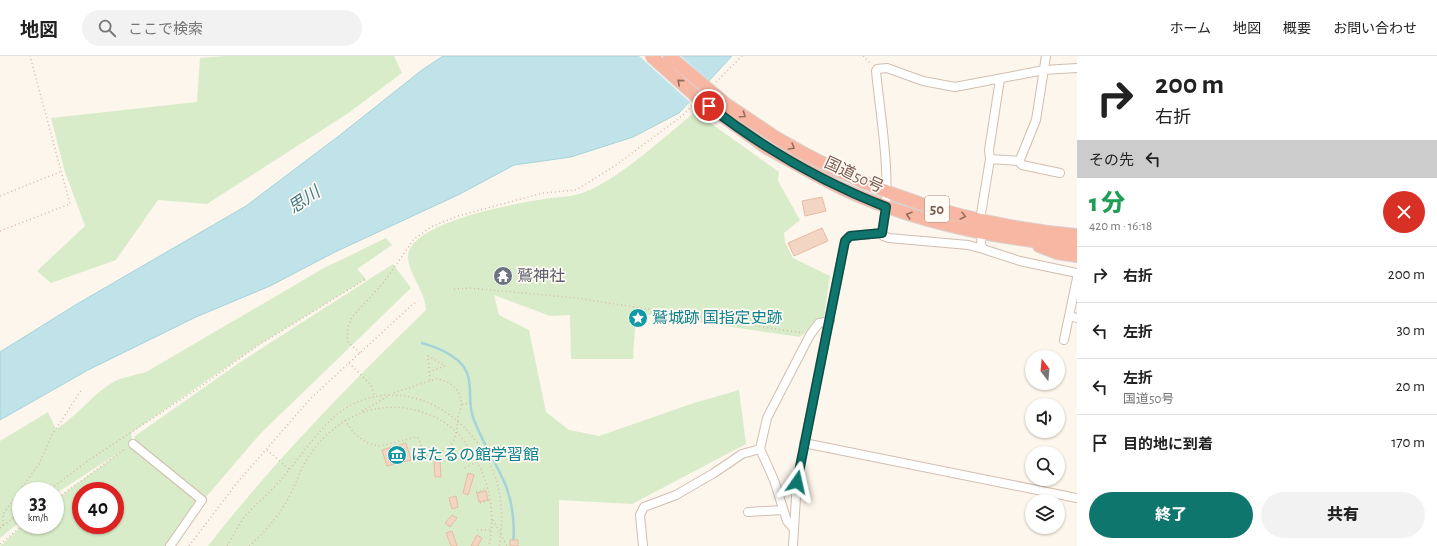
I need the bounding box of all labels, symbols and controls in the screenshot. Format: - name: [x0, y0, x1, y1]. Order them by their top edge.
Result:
- search box: [82, 10, 362, 46]
- icon: search: [96, 17, 118, 39]
- text: 地図: [20, 21, 58, 40]
- text: ここで検索: [128, 22, 203, 37]
- text: ホーム: [1169, 22, 1211, 36]
- text: 地図: [1233, 22, 1261, 36]
- text: 概要: [1283, 22, 1311, 36]
- text: お問い合わせ: [1333, 22, 1417, 36]
- text: 200 m: [1155, 71, 1224, 99]
- icon: right: [1089, 72, 1141, 124]
- one-way arrow: [677, 80, 684, 87]
- pin: [692, 89, 726, 123]
- icon: arrive: [698, 95, 720, 117]
- text: 右折: [1155, 109, 1191, 127]
- one-way arrow: [739, 111, 746, 118]
- one-way arrow: [788, 143, 795, 150]
- icon: left: [1142, 148, 1164, 170]
- text: その先: [1089, 153, 1134, 168]
- street label: 国道50号: [822, 154, 886, 196]
- water label: 思川: [285, 182, 325, 217]
- button: close: [1383, 191, 1425, 233]
- text: 1 分: [1089, 192, 1125, 216]
- road number: 50: [925, 196, 949, 222]
- one-way arrow: [905, 211, 912, 219]
- one-way arrow: [959, 211, 966, 220]
- text: 420 m · 16:18: [1089, 220, 1152, 233]
- icon: right: [1089, 264, 1111, 286]
- temple icon: 鷲神社: [492, 265, 514, 287]
- place label: 鷲神社: [517, 267, 565, 284]
- text: 200 m: [1388, 267, 1425, 282]
- text: 右折: [1123, 269, 1153, 284]
- place icon: 鷲城跡 国指定史跡: [627, 307, 649, 329]
- place label: 鷲城跡 国指定史跡: [652, 309, 783, 326]
- icon: left: [1089, 320, 1111, 342]
- text: 30 m: [1396, 323, 1425, 338]
- text: 左折: [1123, 325, 1153, 340]
- north arrow: [1025, 350, 1065, 390]
- map controls: [1025, 350, 1065, 534]
- text: 左折: [1123, 371, 1153, 386]
- icon: left: [1089, 376, 1111, 398]
- text: 20 m: [1396, 379, 1425, 394]
- text: 国道50号: [1123, 393, 1174, 406]
- button: sound: [1025, 398, 1065, 438]
- icon: arrive: [1089, 432, 1111, 454]
- text: 170 m: [1391, 435, 1425, 450]
- text: 目的地に到着: [1123, 437, 1213, 452]
- museum icon: ほたるの館学習館: [386, 444, 408, 466]
- place label: ほたるの館学習館: [411, 446, 539, 463]
- button: search: [1025, 446, 1065, 486]
- position arrow: [776, 461, 818, 503]
- speed limit sign: 40: [72, 482, 124, 534]
- button: 終了: [1089, 492, 1253, 538]
- button: 共有: [1261, 492, 1425, 538]
- text: 33: [29, 493, 47, 513]
- button: layers: [1025, 494, 1065, 534]
- text: km/h: [28, 513, 48, 523]

